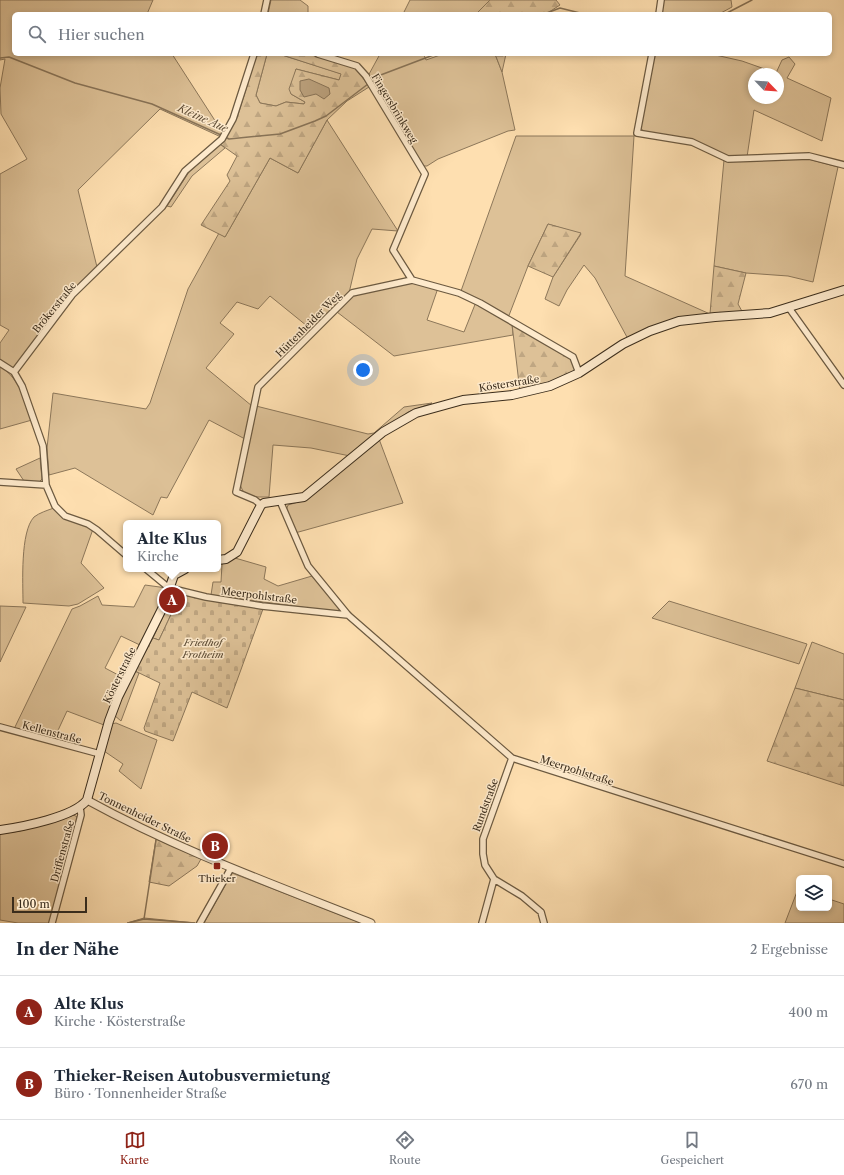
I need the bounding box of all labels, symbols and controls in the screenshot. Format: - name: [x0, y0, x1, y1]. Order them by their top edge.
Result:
- search box: [12, 12, 832, 56]
- icon: search: [26, 23, 48, 45]
- text: Hier suchen: [58, 25, 145, 44]
- north arrow: [748, 68, 784, 104]
- street label: Fingersbrinkweg: [369, 71, 421, 146]
- water label: Kleine Aue: [175, 100, 231, 136]
- street label: Brökerstraße: [30, 279, 79, 336]
- street label: Hüttenheider Weg: [273, 288, 344, 360]
- your location: [353, 360, 373, 380]
- street label: Kösterstraße: [478, 372, 541, 395]
- popup: [123, 520, 221, 572]
- text: Alte Klus: [137, 529, 207, 548]
- text: Kirche: [137, 548, 179, 564]
- street label: Meerpohlstraße: [220, 584, 298, 607]
- pin: A: [159, 585, 185, 615]
- park label: Friedhof Frotheim: [181, 636, 226, 661]
- street label: Kösterstraße: [100, 645, 139, 705]
- street label: Kellenstraße: [21, 718, 83, 747]
- street label: Meerpohlstraße: [538, 752, 616, 789]
- street label: Rundstraße: [470, 776, 501, 834]
- street label: Tonnenheider Straße: [96, 789, 194, 846]
- street label: Driffenstraße: [48, 818, 77, 884]
- pin: B: [202, 831, 228, 861]
- marker: Thieker: [212, 861, 222, 871]
- place label: Thieker: [198, 872, 237, 885]
- map controls: [796, 875, 832, 911]
- button: layers: [796, 875, 832, 911]
- scale bar: [12, 895, 87, 914]
- text: 100 m: [18, 897, 50, 911]
- text: In der Nähe: [16, 939, 119, 959]
- text: 2 Ergebnisse: [750, 941, 828, 957]
- text: Alte Klus: [54, 994, 124, 1013]
- text: A: [24, 1004, 34, 1020]
- text: 400 m: [788, 1004, 828, 1020]
- text: Kirche · Kösterstraße: [54, 1013, 186, 1029]
- text: Thieker-Reisen Autobusvermietung: [54, 1066, 330, 1085]
- text: B: [24, 1076, 34, 1092]
- text: 670 m: [790, 1076, 828, 1092]
- text: Büro · Tonnenheider Straße: [54, 1085, 227, 1101]
- tab: Karte: [120, 1129, 149, 1167]
- tab: Route: [389, 1129, 421, 1167]
- tab: Gespeichert: [661, 1129, 724, 1167]

